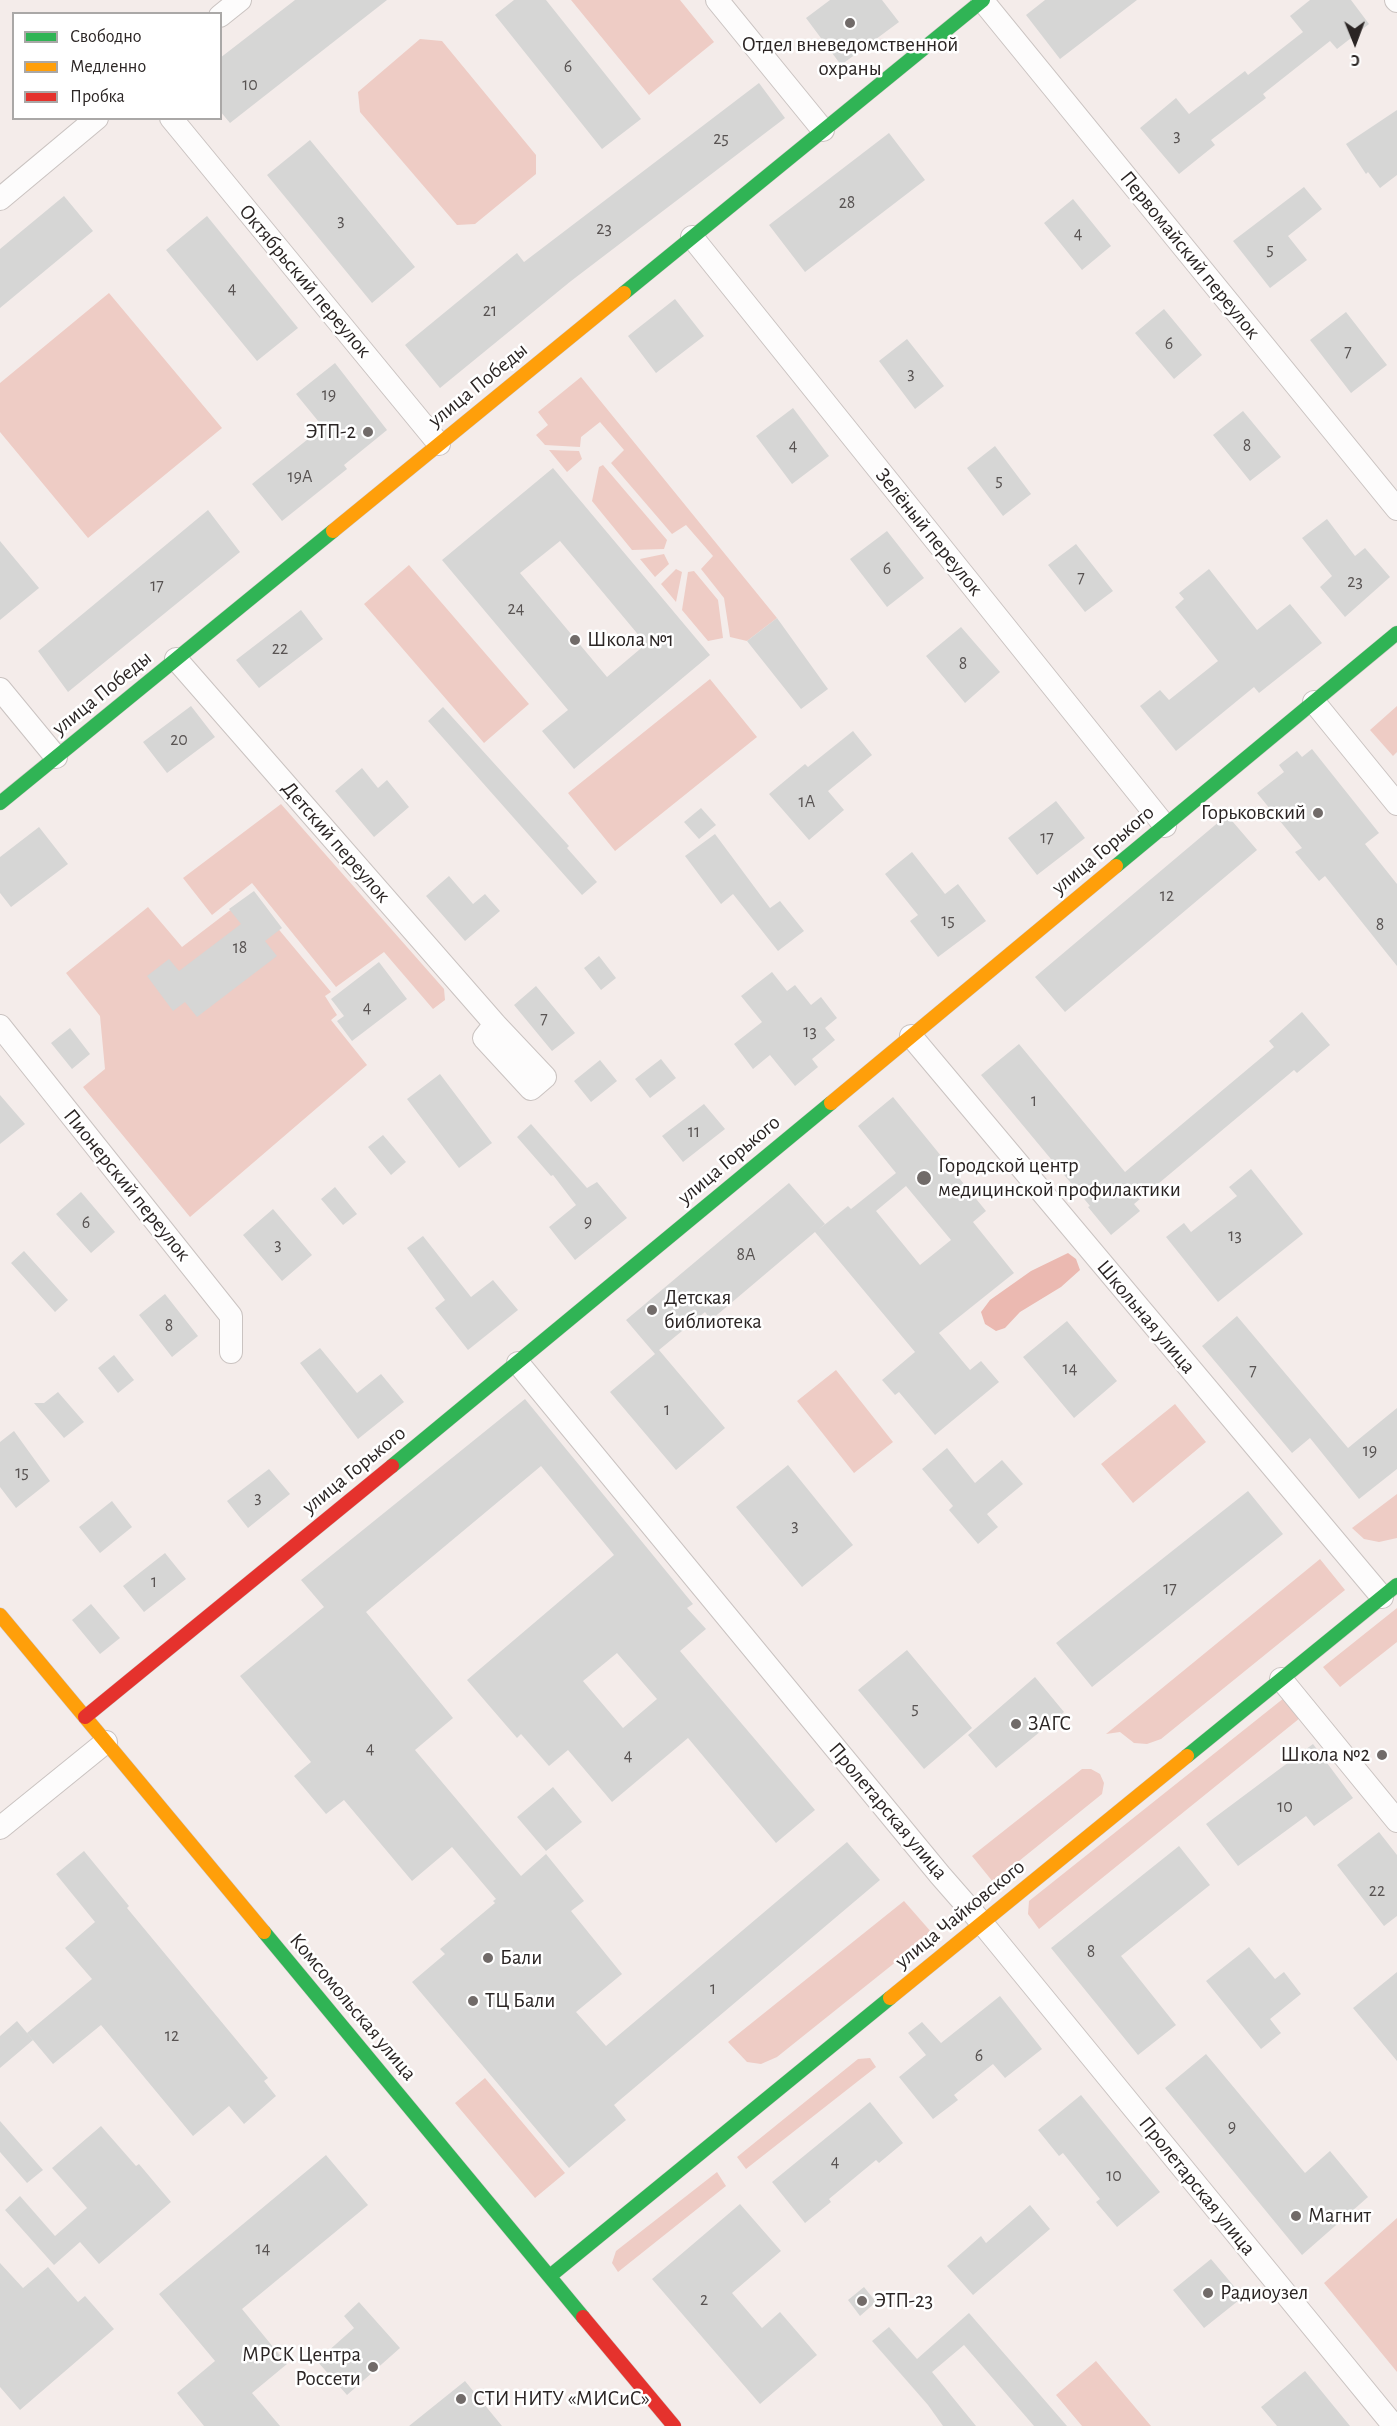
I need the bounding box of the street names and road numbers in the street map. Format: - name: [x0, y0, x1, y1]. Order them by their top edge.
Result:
- street label: Первомайский переулок: [1114, 166, 1266, 344]
- street label: Октябрьский переулок: [233, 199, 377, 363]
- street label: улица Победы: [423, 337, 533, 433]
- street label: Зелёный переулок: [870, 463, 988, 601]
- street label: улица Победы: [47, 645, 157, 741]
- street label: Детский переулок: [276, 776, 396, 908]
- street label: улица Горького: [1047, 800, 1159, 900]
- street label: Пионерский переулок: [58, 1104, 196, 1266]
- street label: улица Горького: [673, 1110, 785, 1210]
- street label: Школьная улица: [1091, 1255, 1201, 1379]
- street label: улица Горького: [297, 1421, 411, 1519]
- street label: Пролетарская улица: [823, 1737, 953, 1885]
- street label: улица Чайковского: [890, 1854, 1030, 1974]
- street label: Комсомольская улица: [284, 1928, 422, 2086]
- street label: Пролетарская улица: [1133, 2111, 1261, 2261]

